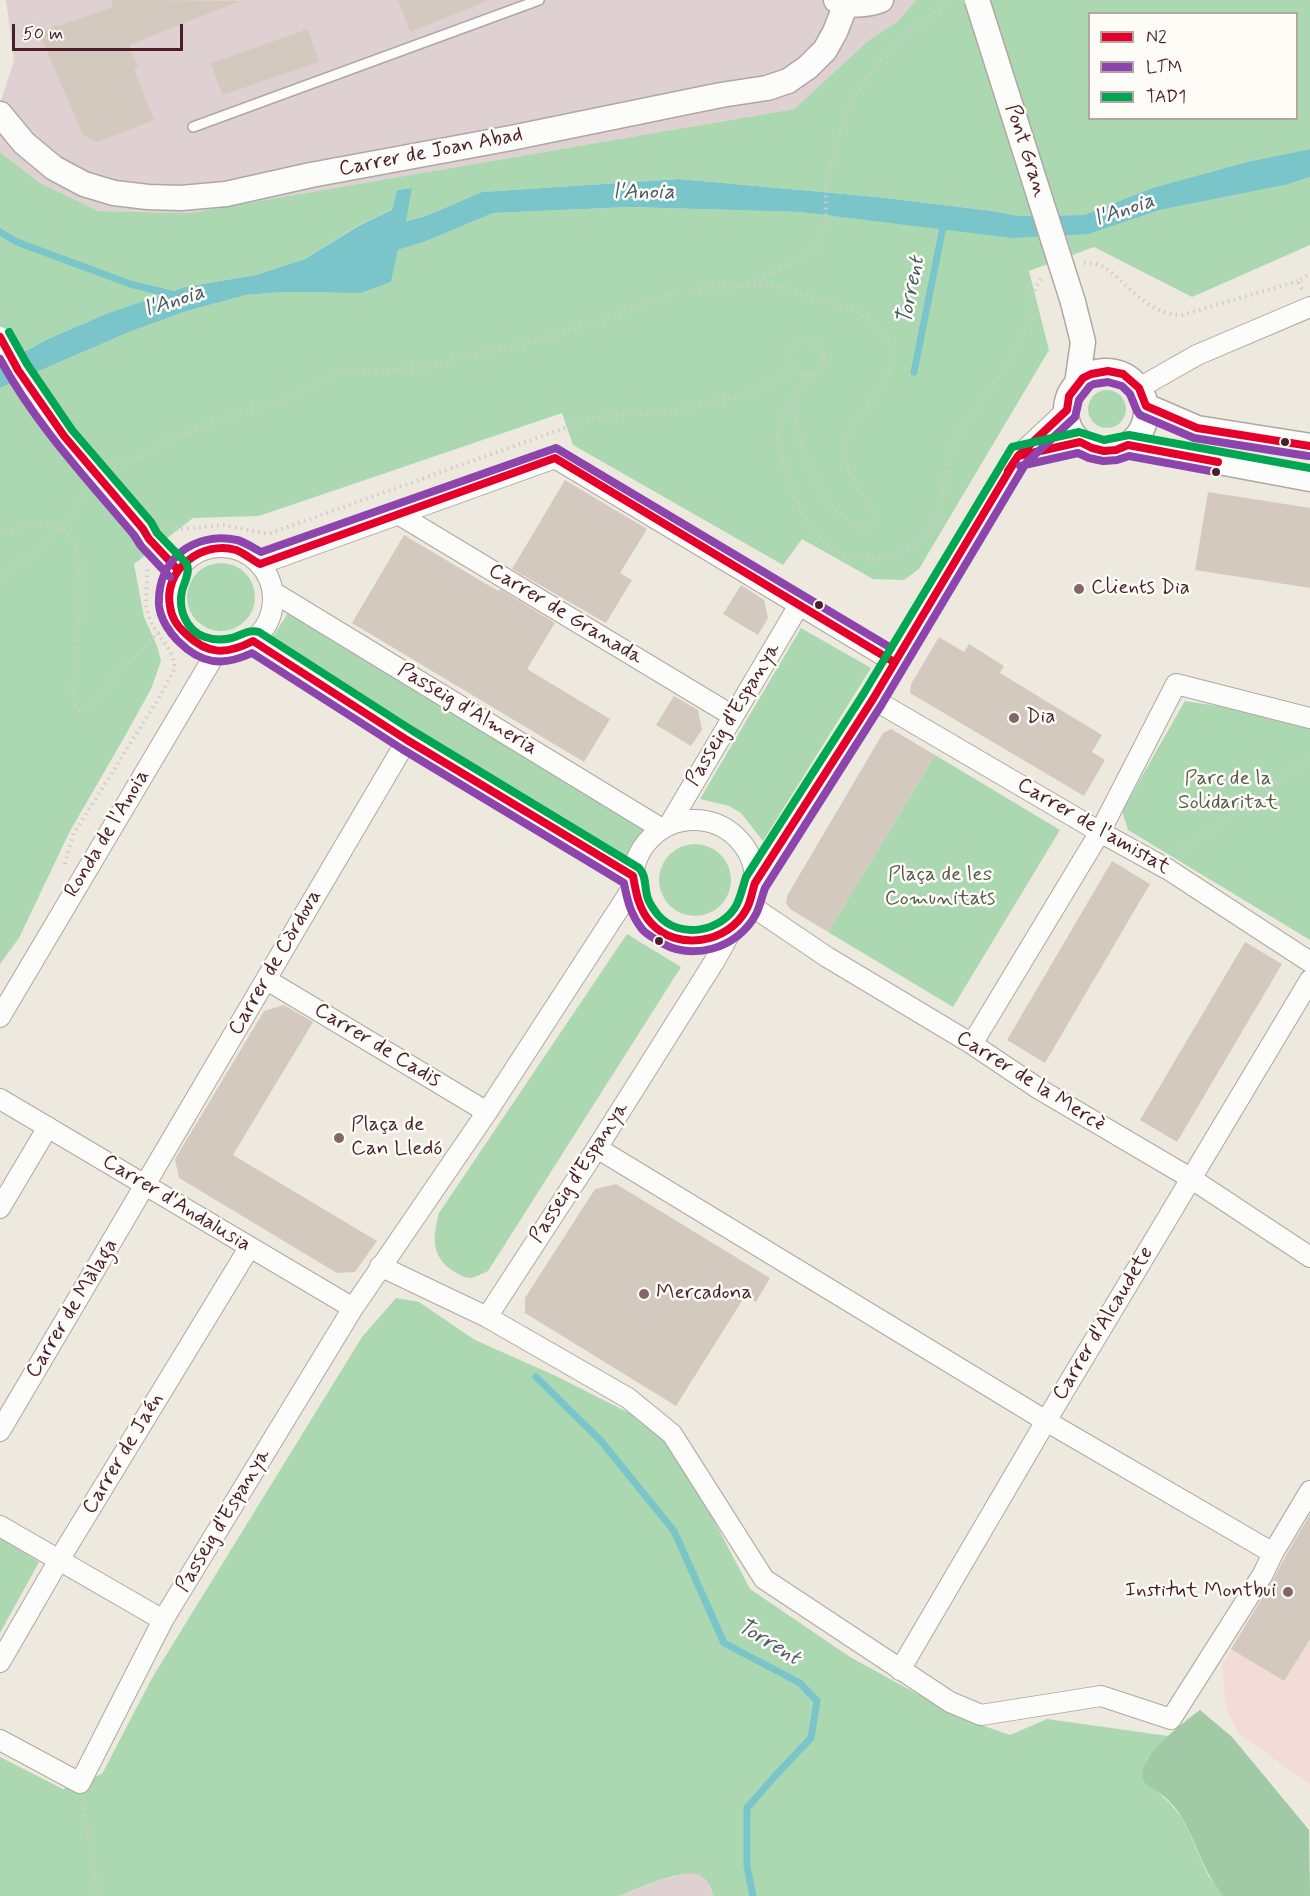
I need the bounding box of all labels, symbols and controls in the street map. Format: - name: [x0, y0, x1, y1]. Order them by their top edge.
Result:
- scale bar: [15, 12, 186, 50]
- legend: [1088, 12, 1298, 120]
- text: 50 m: [23, 22, 63, 46]
- text: N2: [1146, 25, 1167, 49]
- text: LTM: [1146, 55, 1183, 79]
- text: TAD1: [1146, 85, 1186, 109]
- street label: Pont Gran: [998, 101, 1052, 201]
- street label: Carrer de Joan Abad: [337, 123, 525, 183]
- water label: l'Anoia: [613, 180, 675, 206]
- water label: l'Anoia: [1091, 188, 1159, 234]
- water label: Torrent: [893, 255, 931, 327]
- water label: l'Anoia: [141, 280, 209, 324]
- unlabelled marker: [1279, 436, 1291, 448]
- unlabelled marker: [1210, 466, 1222, 478]
- street label: Carrer de Granada: [483, 559, 647, 671]
- place label: Clients Dia: [1091, 576, 1190, 602]
- marker: Clients Dia: [1072, 582, 1086, 596]
- unlabelled marker: [813, 599, 825, 611]
- street label: Passeig d'Espanya: [681, 639, 787, 791]
- street label: Passeig d'Almeria: [393, 658, 541, 762]
- place label: Dia: [1026, 705, 1055, 731]
- marker: Dia: [1007, 711, 1021, 725]
- street label: Ronda de l'Anoia: [60, 766, 156, 902]
- park label: Parc de la Solidaritat: [1178, 767, 1278, 817]
- street label: Carrer de l'amistat: [1012, 773, 1174, 881]
- park label: Plaça de les Comunitats: [885, 863, 995, 913]
- street label: Carrer de Còrdova: [224, 886, 328, 1040]
- unlabelled marker: [653, 935, 665, 947]
- street label: Carrer de Cadis: [309, 998, 445, 1094]
- street label: Carrer de la Mercè: [951, 1026, 1109, 1138]
- street label: Passeig d'Espanya: [525, 1098, 635, 1248]
- place label: Plaça de Can Lledó: [351, 1113, 443, 1163]
- marker: Plaça de Can Lledó: [332, 1131, 346, 1145]
- street label: Carrer d'Andalusia: [97, 1150, 255, 1258]
- street label: Carrer de Màlaga: [21, 1235, 125, 1383]
- street label: Carrer d'Alcaudete: [1048, 1242, 1160, 1406]
- place label: Mercadona: [656, 1281, 752, 1307]
- marker: Mercadona: [637, 1287, 651, 1301]
- street label: Carrer de Jaén: [78, 1389, 170, 1519]
- street label: Passeig d'Espanya: [171, 1445, 277, 1597]
- place label: Institut Montbui: [1125, 1579, 1276, 1605]
- marker: Institut Montbui: [1281, 1585, 1295, 1599]
- water label: Torrent: [732, 1614, 804, 1672]

